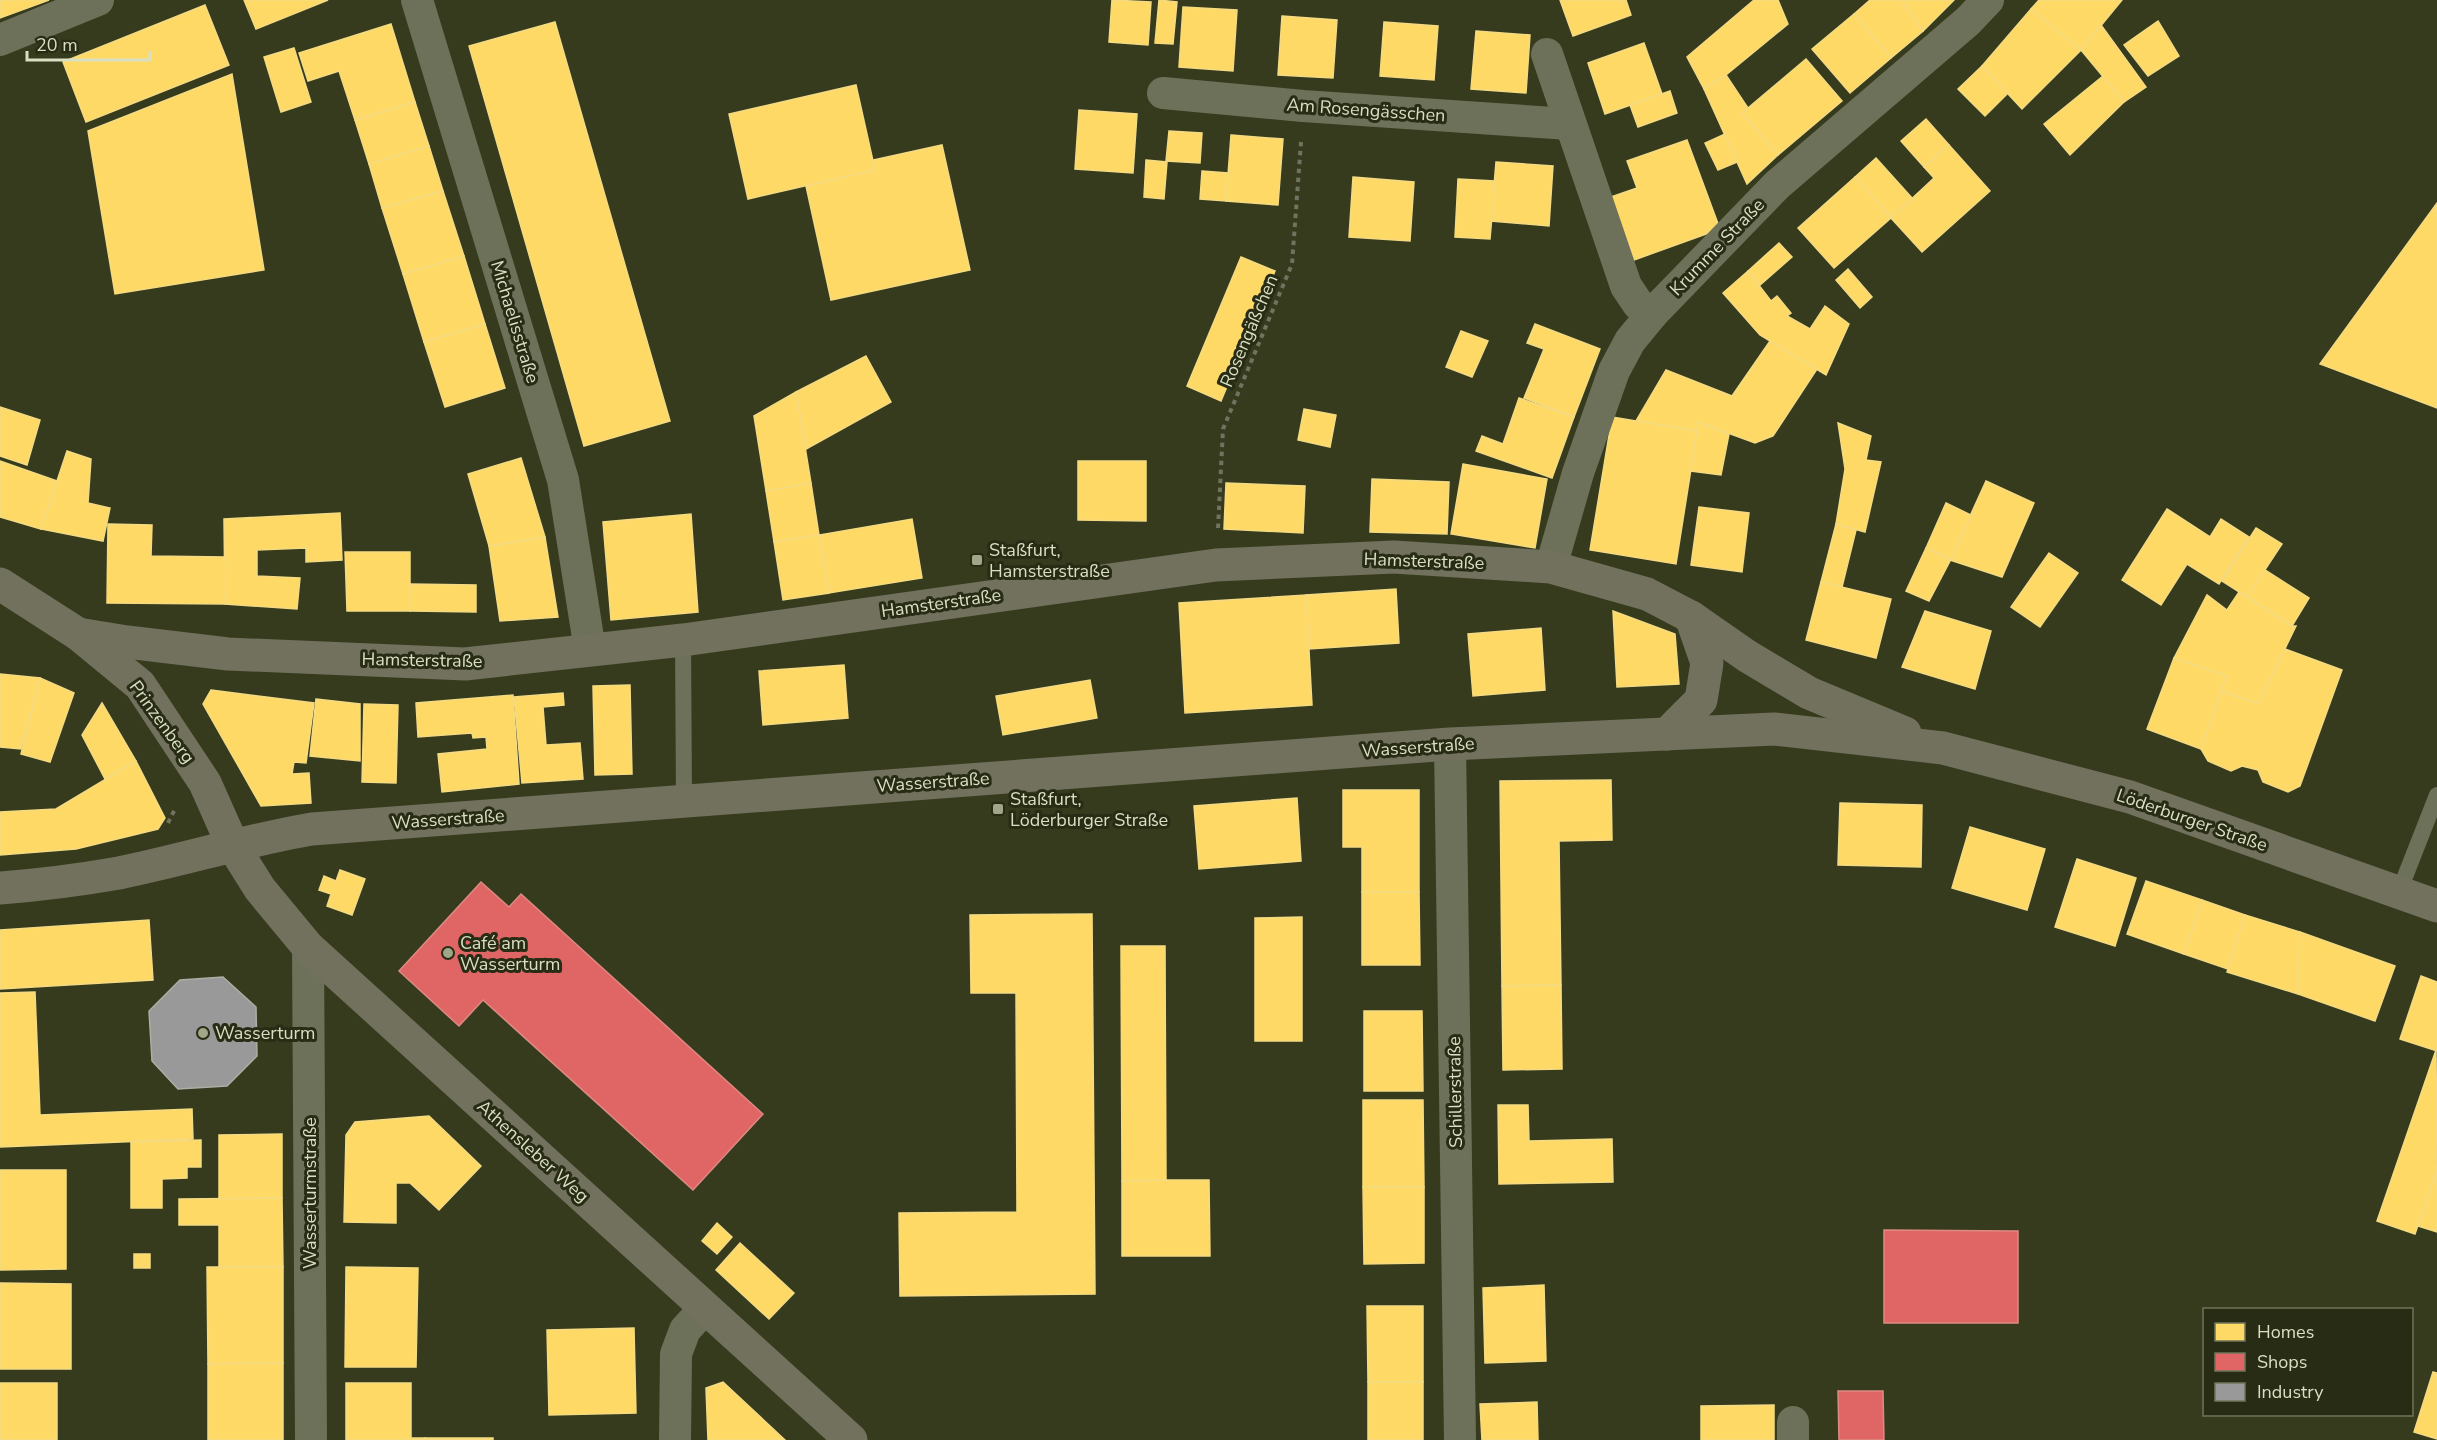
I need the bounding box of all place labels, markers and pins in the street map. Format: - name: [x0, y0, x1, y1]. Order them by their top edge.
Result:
- place label: Staßfurt, Hamsterstraße: [989, 538, 1110, 583]
- marker: Staßfurt, Hamsterstraße: [970, 553, 984, 567]
- place label: Staßfurt, Löderburger Straße: [1010, 787, 1168, 832]
- marker: Staßfurt, Löderburger Straße: [991, 802, 1005, 816]
- place label: Café am Wasserturm: [460, 931, 560, 976]
- marker: Café am Wasserturm: [441, 946, 455, 960]
- place label: Wasserturm: [215, 1021, 315, 1045]
- marker: Wasserturm: [196, 1026, 210, 1040]

